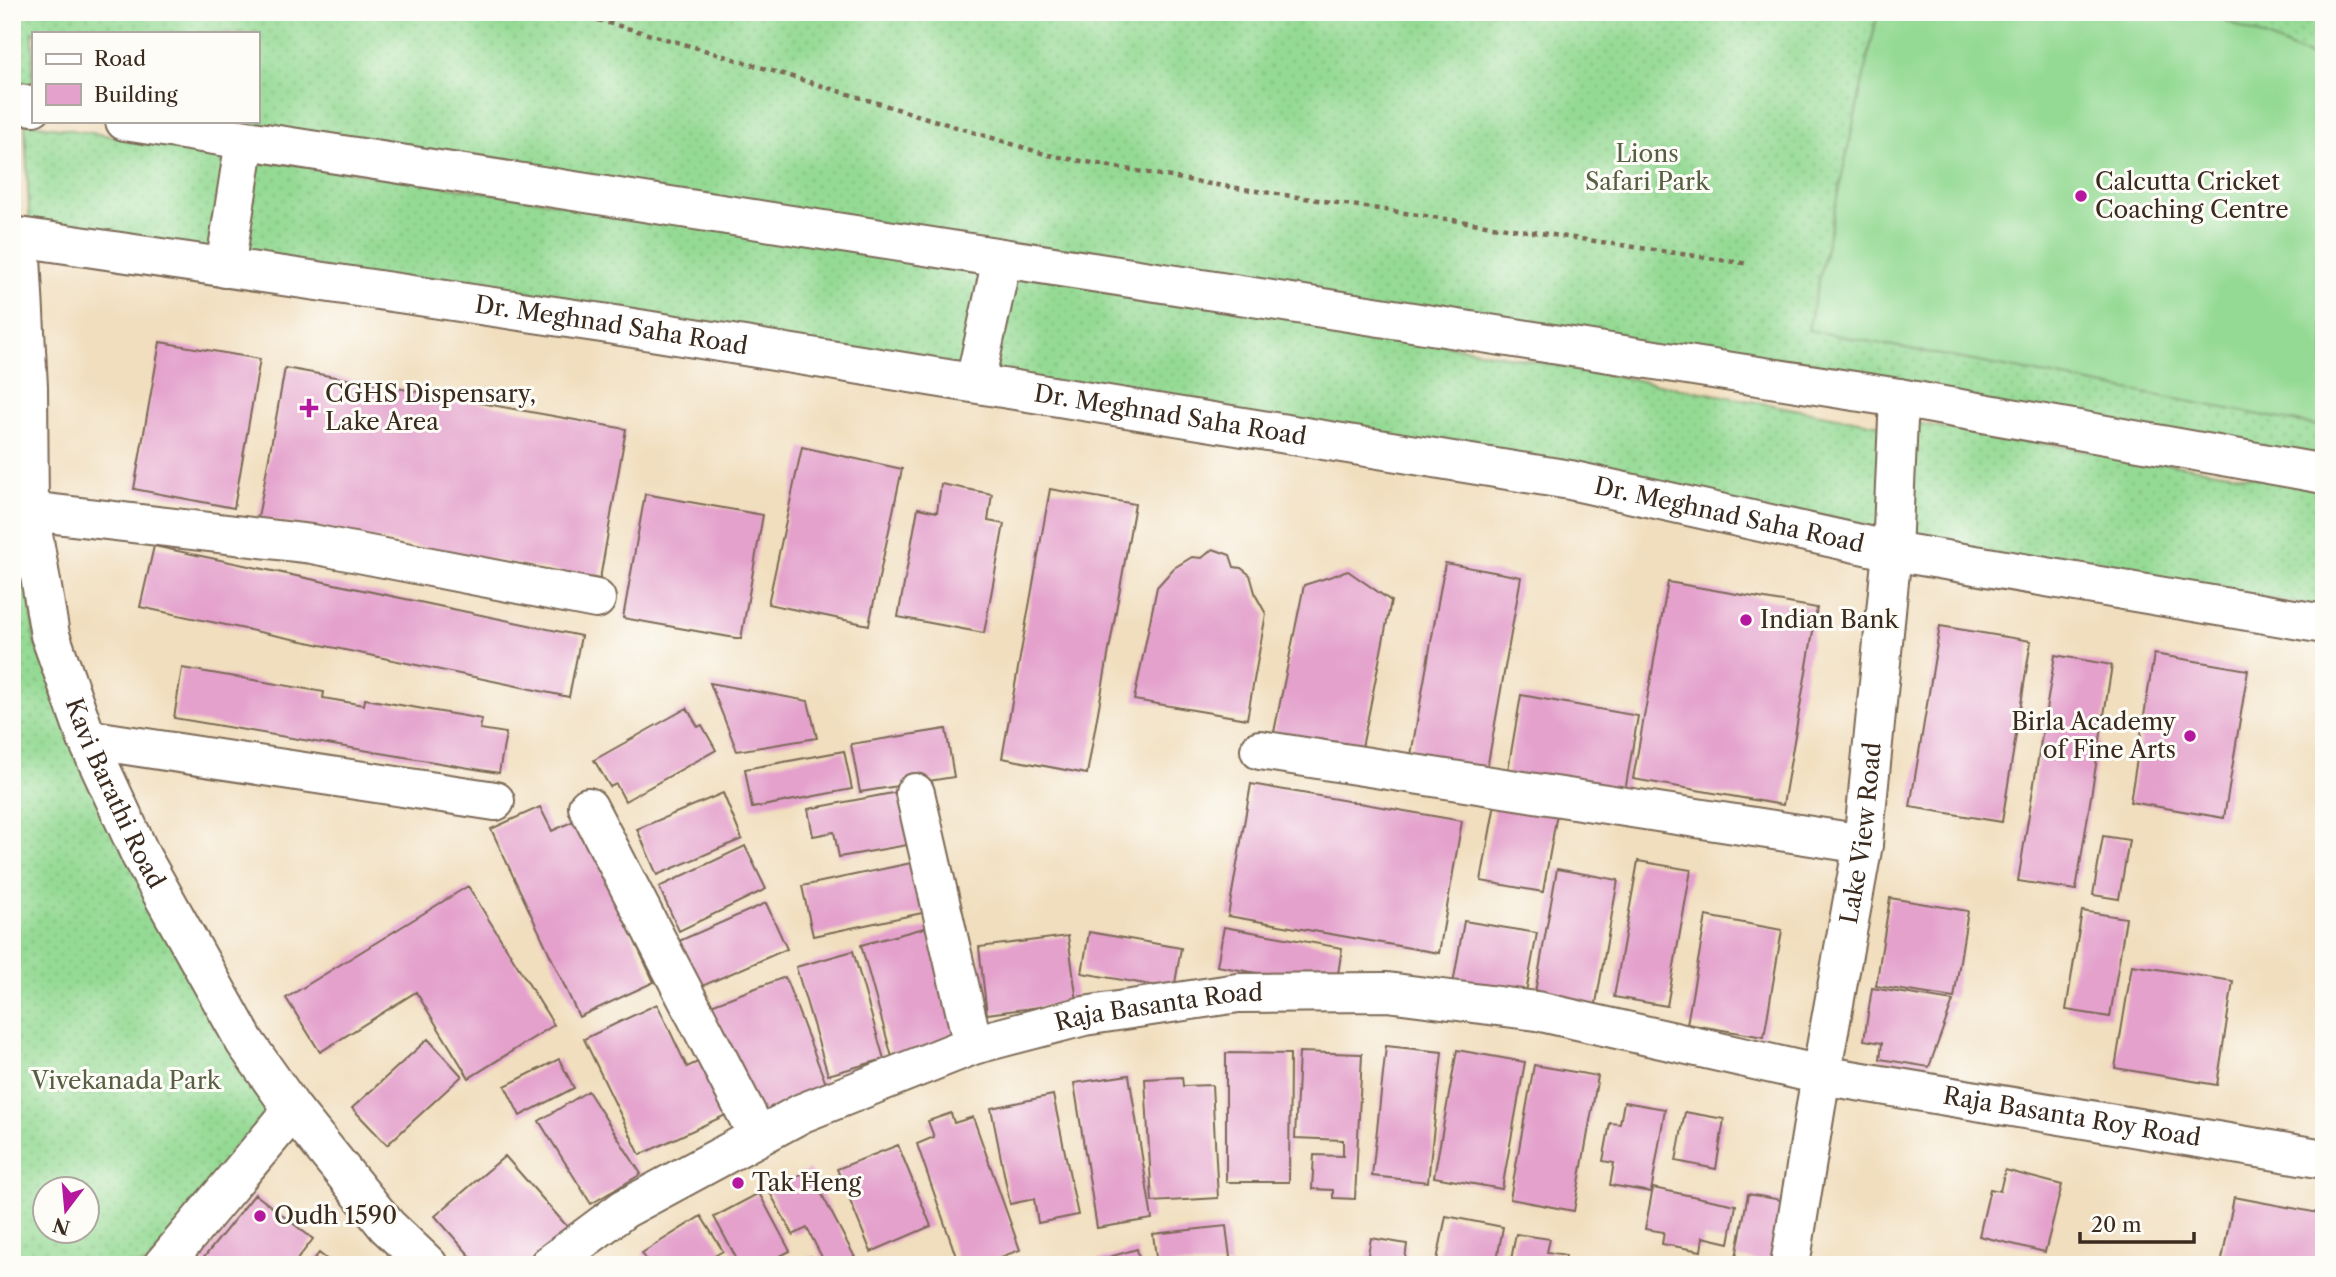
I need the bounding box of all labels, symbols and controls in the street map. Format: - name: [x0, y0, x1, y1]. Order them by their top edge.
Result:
- legend: [32, 32, 259, 122]
- text: Road: [94, 46, 146, 71]
- text: Building: [94, 82, 179, 107]
- park label: Lions Safari Park: [1585, 139, 1710, 196]
- place label: Calcutta Cricket Coaching Centre: [2095, 167, 2289, 224]
- marker: Calcutta Cricket Coaching Centre: [2073, 188, 2089, 204]
- street label: Dr. Meghnad Saha Road: [473, 289, 750, 360]
- street label: Dr. Meghnad Saha Road: [1032, 378, 1309, 451]
- place label: CGHS Dispensary, Lake Area: [325, 379, 536, 436]
- marker: CGHS Dispensary, Lake Area: [299, 398, 319, 418]
- street label: Dr. Meghnad Saha Road: [1592, 471, 1867, 559]
- place label: Indian Bank: [1760, 605, 1900, 634]
- marker: Indian Bank: [1738, 612, 1754, 628]
- street label: Kavi Barathi Road: [60, 694, 171, 894]
- place label: Birla Academy of Fine Arts: [2011, 707, 2177, 764]
- marker: Birla Academy of Fine Arts: [2182, 728, 2198, 744]
- street label: Lake View Road: [1834, 741, 1887, 926]
- street label: Raja Basanta Road: [1052, 978, 1263, 1037]
- park label: Vivekanada Park: [30, 1066, 222, 1095]
- street label: Raja Basanta Roy Road: [1941, 1081, 2203, 1152]
- place label: Tak Heng: [752, 1168, 862, 1197]
- marker: Tak Heng: [730, 1175, 746, 1191]
- north arrow: [32, 1176, 102, 1246]
- scale bar: [2080, 1200, 2194, 1244]
- place label: Oudh 1590: [274, 1201, 397, 1230]
- marker: Oudh 1590: [252, 1208, 268, 1224]
- text: 20 m: [2091, 1212, 2142, 1237]
- text: N: [50, 1213, 73, 1239]

